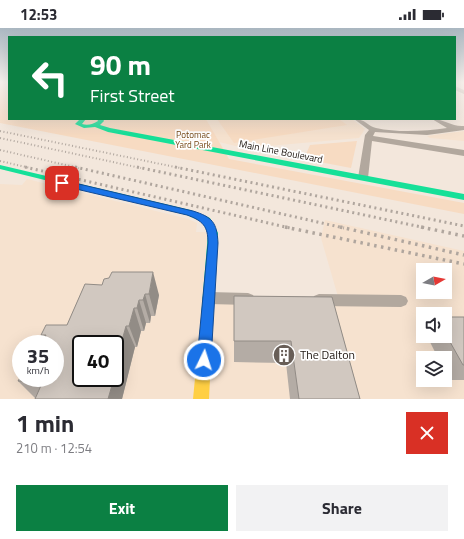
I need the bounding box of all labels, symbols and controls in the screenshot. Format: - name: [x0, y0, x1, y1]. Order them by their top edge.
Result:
- text: 12:53: [20, 3, 57, 26]
- text: 90 m: [90, 43, 151, 86]
- icon: left: [24, 52, 76, 104]
- text: First Street: [90, 82, 175, 109]
- park label: Potomac Yard Park: [175, 128, 212, 151]
- street label: Main Line Boulevard: [238, 136, 324, 167]
- pin: [45, 166, 79, 200]
- icon: arrive: [51, 172, 73, 194]
- north arrow: [416, 263, 452, 299]
- map controls: [416, 263, 452, 387]
- button: sound: [416, 307, 452, 343]
- speed limit sign: 40: [72, 335, 124, 387]
- position arrow: [183, 339, 225, 381]
- text: 35: [27, 340, 49, 371]
- building icon: The Dalton: [271, 342, 297, 368]
- place label: The Dalton: [300, 345, 355, 364]
- button: layers: [416, 351, 452, 387]
- text: km/h: [27, 363, 49, 378]
- text: 1 min: [16, 405, 74, 441]
- button: close: [406, 412, 448, 454]
- text: 210 m · 12:54: [16, 438, 92, 458]
- button: Exit: [16, 485, 228, 531]
- button: Share: [236, 485, 448, 531]

